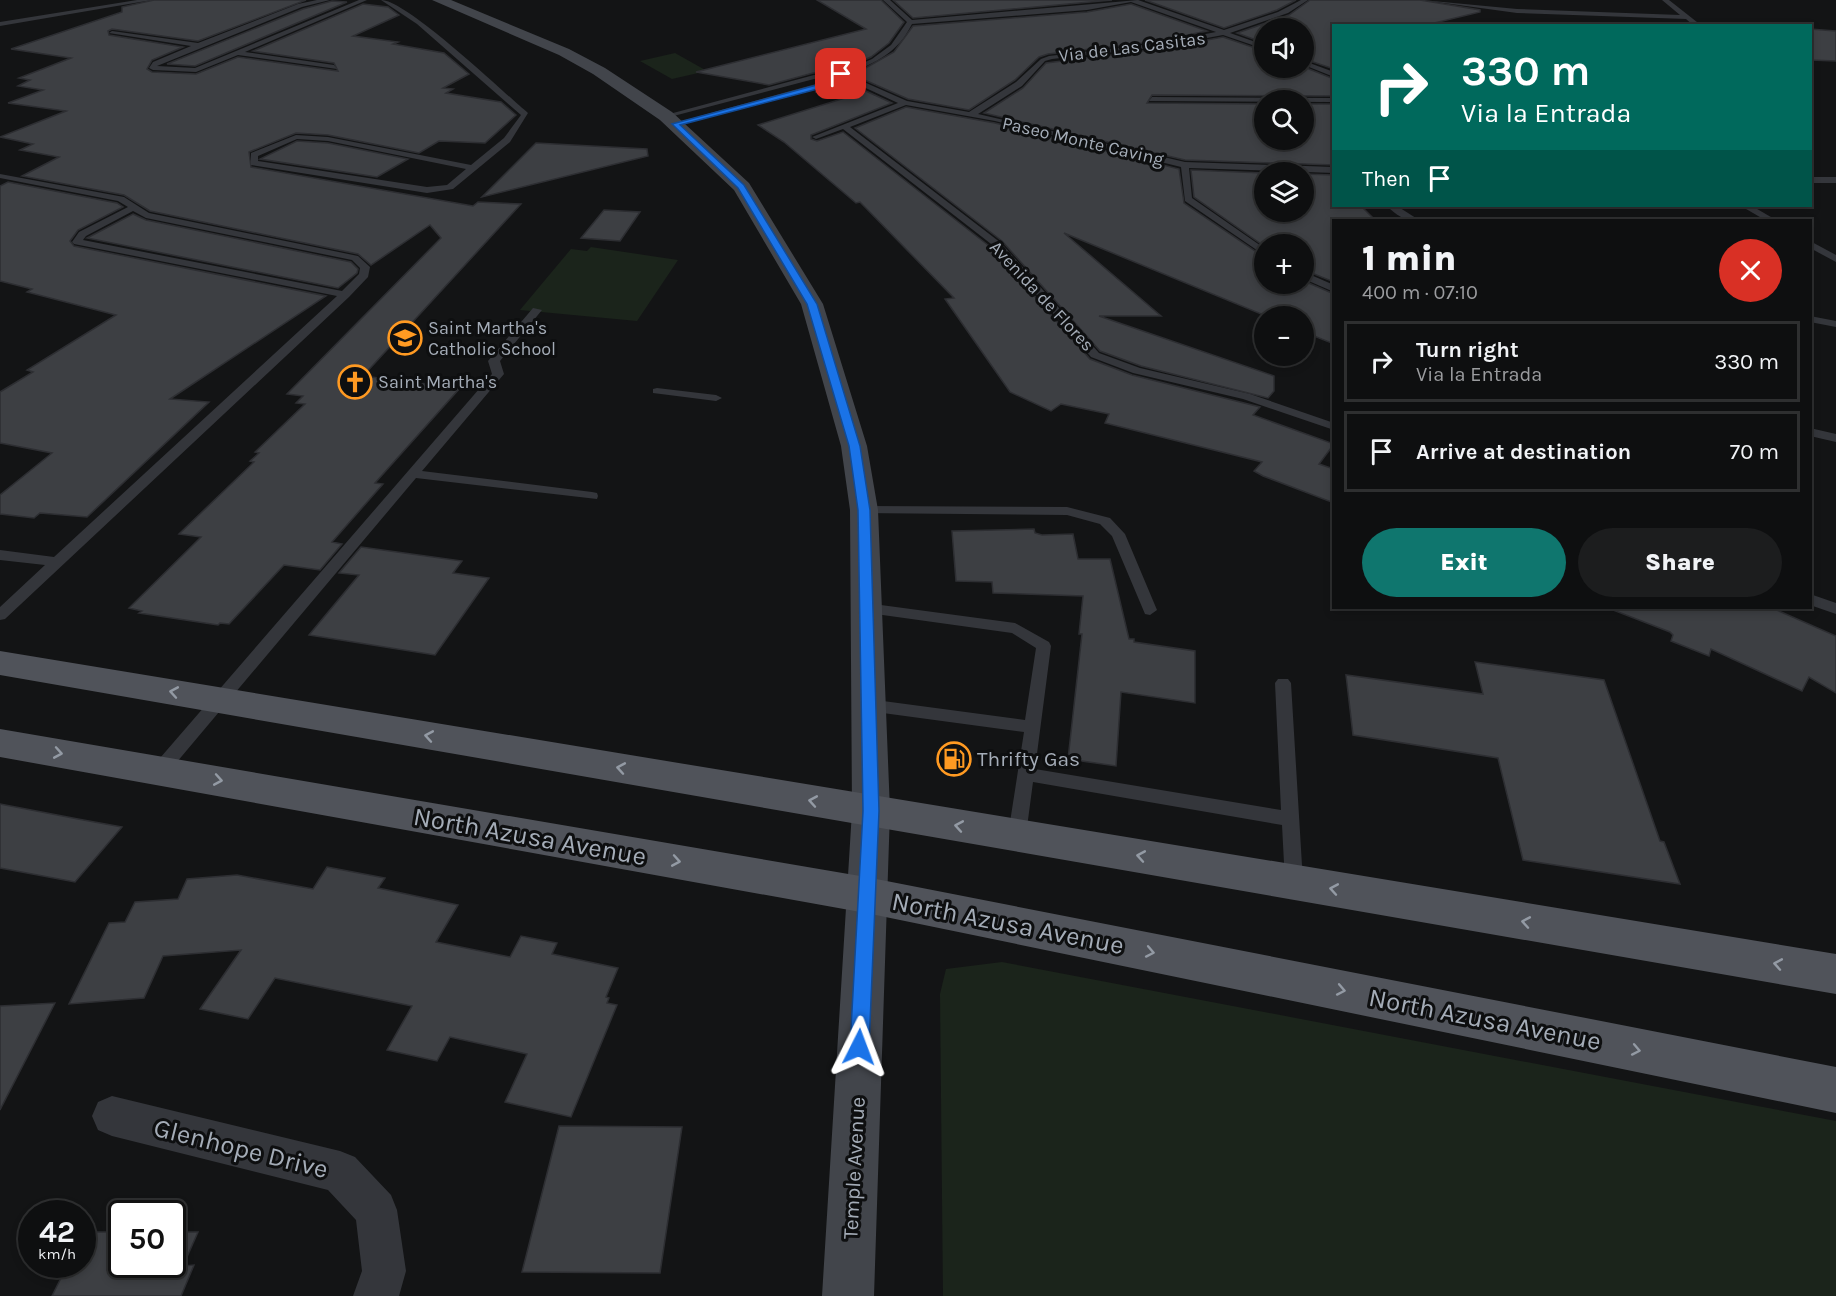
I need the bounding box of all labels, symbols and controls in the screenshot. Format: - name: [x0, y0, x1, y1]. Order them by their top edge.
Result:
- map controls: [1254, 18, 1314, 366]
- button: sound: [1254, 18, 1314, 78]
- street label: Via de Las Casitas: [1057, 27, 1207, 67]
- text: 330 m: [1461, 46, 1590, 96]
- pin: [815, 48, 866, 99]
- icon: right: [1362, 48, 1440, 126]
- icon: arrive: [824, 57, 857, 90]
- button: search: [1254, 90, 1314, 150]
- text: Via la Entrada: [1461, 97, 1631, 129]
- street label: Paseo Monte Caving: [1000, 112, 1166, 170]
- button: layers: [1254, 162, 1314, 222]
- icon: arrive: [1423, 162, 1456, 195]
- text: Then: [1362, 166, 1411, 192]
- button: +: [1254, 234, 1314, 294]
- street label: Avenida de Flores: [985, 236, 1099, 356]
- text: 1 min: [1362, 237, 1456, 279]
- button: close: [1719, 239, 1782, 302]
- text: 400 m · 07:10: [1362, 281, 1478, 304]
- button: −: [1254, 306, 1314, 366]
- place label: Saint Martha's Catholic School: [428, 317, 556, 360]
- school or university icon: Saint Martha's Catholic School: [387, 320, 423, 356]
- text: Turn right: [1416, 337, 1519, 363]
- icon: right: [1365, 345, 1398, 378]
- text: 330 m: [1714, 349, 1779, 375]
- text: Via la Entrada: [1416, 363, 1542, 386]
- church icon: Saint Martha's: [337, 364, 373, 400]
- place label: Saint Martha's: [378, 371, 497, 393]
- icon: arrive: [1365, 435, 1398, 468]
- text: Arrive at destination: [1416, 439, 1631, 465]
- text: 70 m: [1730, 439, 1779, 465]
- button: Exit: [1362, 528, 1566, 597]
- button: Share: [1578, 528, 1782, 597]
- one-way arrow: [170, 687, 179, 699]
- one-way arrow: [424, 730, 433, 742]
- fuel station icon: Thrifty Gas: [936, 741, 972, 777]
- one-way arrow: [53, 746, 62, 758]
- place label: Thrifty Gas: [977, 747, 1080, 771]
- one-way arrow: [616, 763, 626, 775]
- one-way arrow: [212, 773, 222, 786]
- one-way arrow: [809, 795, 819, 808]
- street label: North Azusa Avenue: [411, 801, 649, 872]
- one-way arrow: [955, 820, 965, 833]
- one-way arrow: [1137, 851, 1146, 863]
- one-way arrow: [671, 854, 681, 867]
- one-way arrow: [1329, 883, 1339, 896]
- street label: North Azusa Avenue: [889, 886, 1127, 961]
- one-way arrow: [1521, 916, 1531, 928]
- one-way arrow: [1145, 945, 1155, 958]
- one-way arrow: [1774, 959, 1783, 971]
- street label: North Azusa Avenue: [1366, 982, 1604, 1057]
- one-way arrow: [1336, 983, 1346, 996]
- position arrow: [827, 1015, 891, 1079]
- one-way arrow: [1630, 1042, 1640, 1055]
- street label: Temple Avenue: [838, 1096, 870, 1240]
- street label: Glenhope Drive: [151, 1112, 331, 1185]
- speed limit sign: 50: [108, 1200, 186, 1278]
- text: 42: [39, 1214, 75, 1250]
- text: km/h: [38, 1245, 76, 1263]

